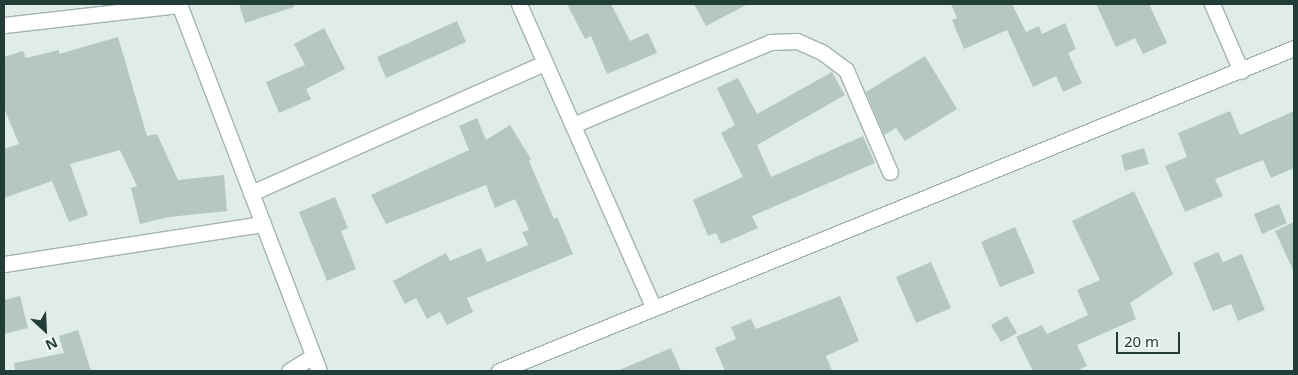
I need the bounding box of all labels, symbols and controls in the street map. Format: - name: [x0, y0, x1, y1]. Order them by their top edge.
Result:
- north arrow: [20, 305, 70, 355]
- scale bar: [1118, 322, 1182, 354]
- text: 20 m: [1124, 331, 1159, 351]
- text: N: [42, 333, 61, 355]

